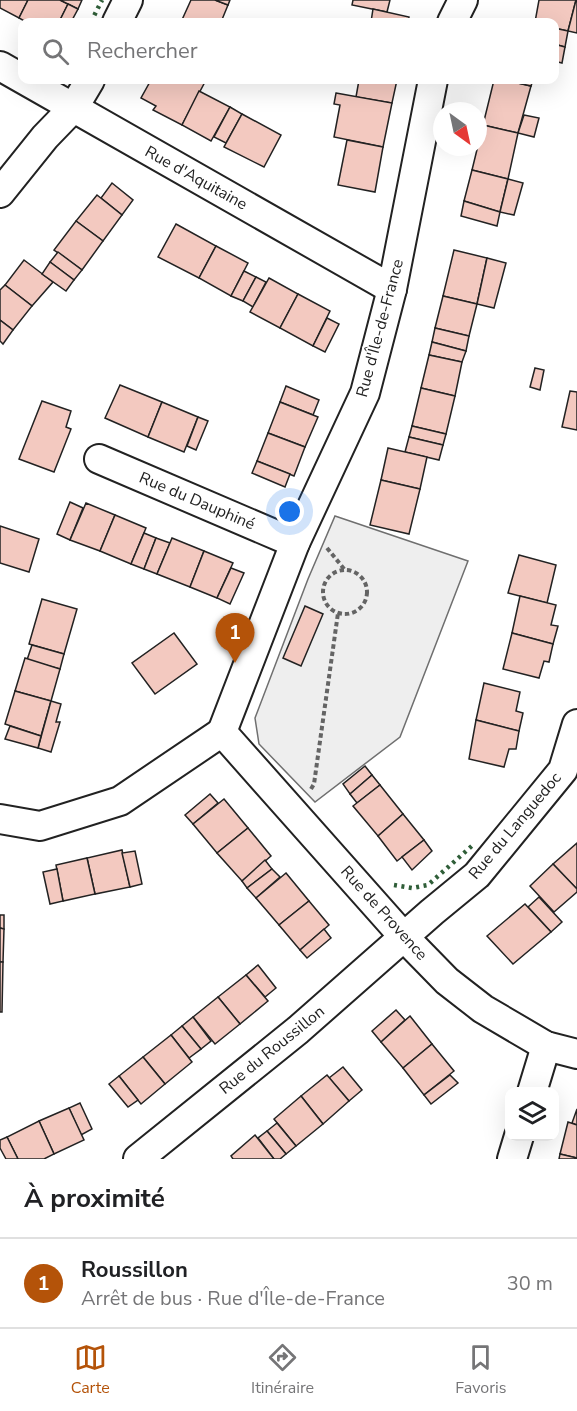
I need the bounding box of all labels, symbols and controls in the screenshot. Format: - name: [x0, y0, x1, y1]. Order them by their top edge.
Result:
- search box: [18, 18, 559, 84]
- icon: search: [39, 35, 72, 68]
- text: Rechercher: [87, 36, 198, 66]
- north arrow: [433, 102, 487, 156]
- street label: Rue d'Aquitaine: [141, 141, 251, 215]
- street label: Rue d'Île-de-France: [351, 257, 409, 399]
- street label: Rue du Dauphiné: [136, 467, 258, 535]
- your location: [275, 497, 304, 526]
- pin: 1: [216, 614, 254, 663]
- street label: Rue du Languedoc: [464, 767, 567, 884]
- street label: Rue de Provence: [336, 861, 432, 965]
- street label: Rue du Roussillon: [215, 1001, 329, 1099]
- map controls: [505, 1087, 559, 1141]
- button: layers: [505, 1087, 559, 1141]
- text: À proximité: [24, 1181, 165, 1216]
- text: Roussillon: [81, 1255, 188, 1285]
- text: 1: [38, 1270, 50, 1297]
- text: 30 m: [507, 1270, 553, 1297]
- text: Arrêt de bus · Rue d'Île-de-France: [81, 1285, 385, 1312]
- tab: Carte: [71, 1341, 110, 1399]
- tab: Itinéraire: [251, 1341, 314, 1399]
- tab: Favoris: [455, 1341, 506, 1399]

